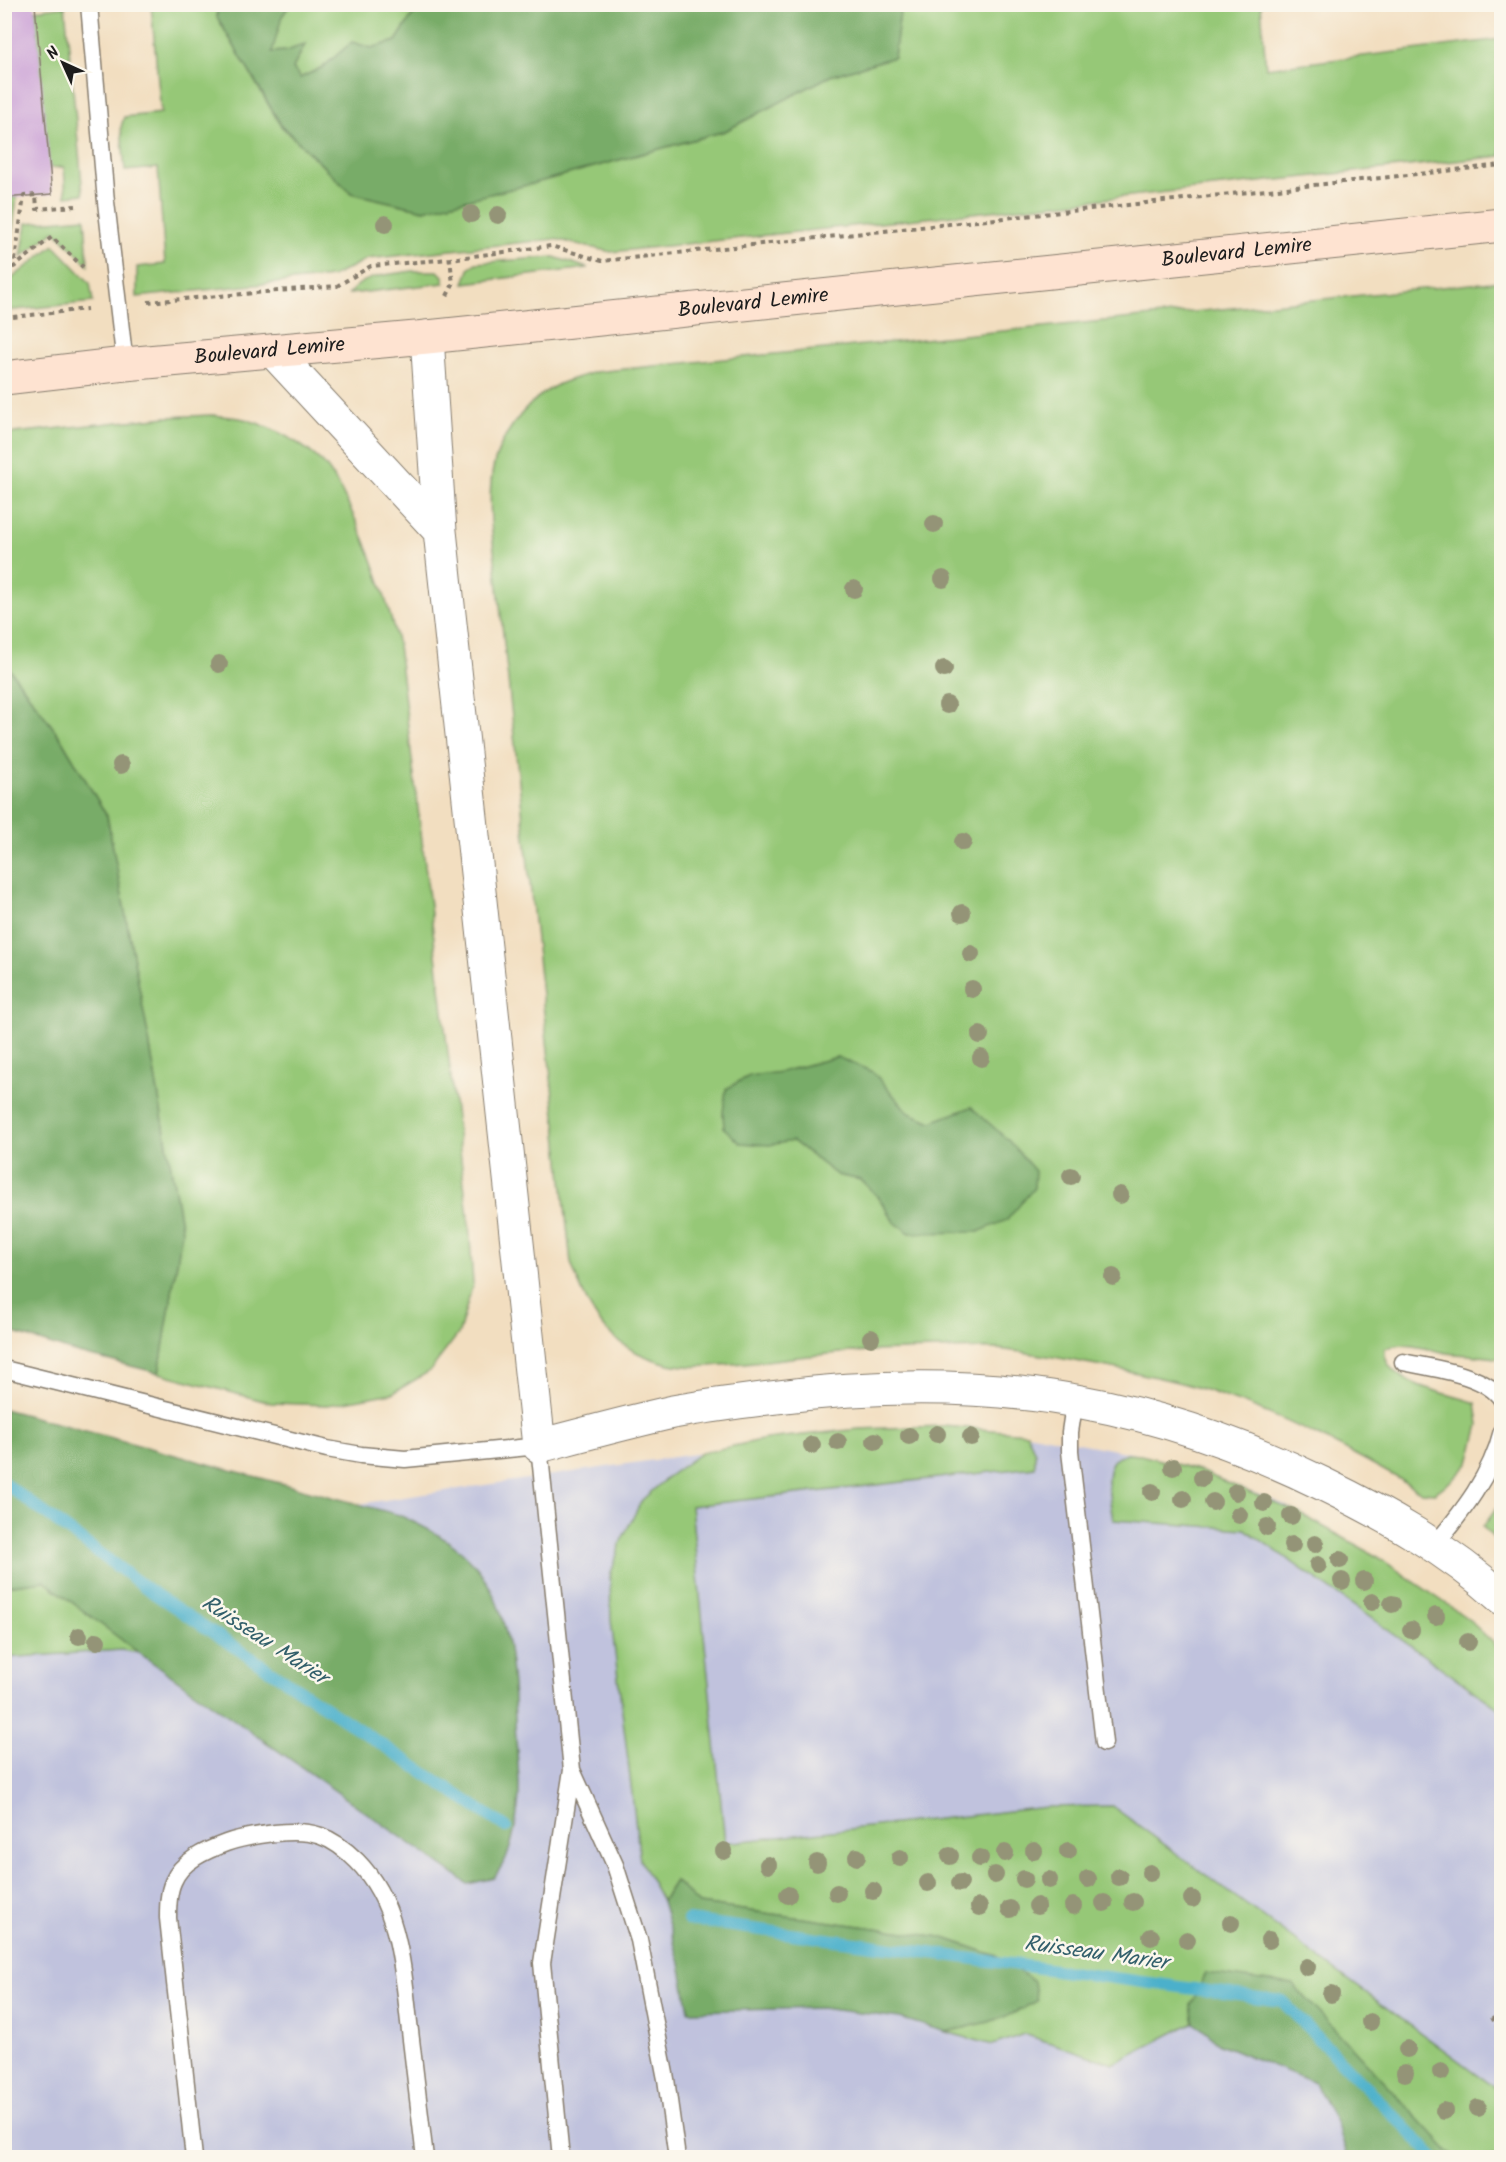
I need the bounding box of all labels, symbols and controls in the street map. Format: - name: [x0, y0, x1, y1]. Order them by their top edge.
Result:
- north arrow: [33, 33, 93, 93]
- text: N: [41, 41, 66, 66]
- street label: Boulevard Lemire: [1160, 228, 1314, 277]
- street label: Boulevard Lemire: [676, 279, 831, 327]
- street label: Boulevard Lemire: [193, 328, 347, 374]
- water label: Ruisseau Marier: [194, 1587, 338, 1698]
- water label: Ruisseau Marier: [1022, 1927, 1175, 1982]

